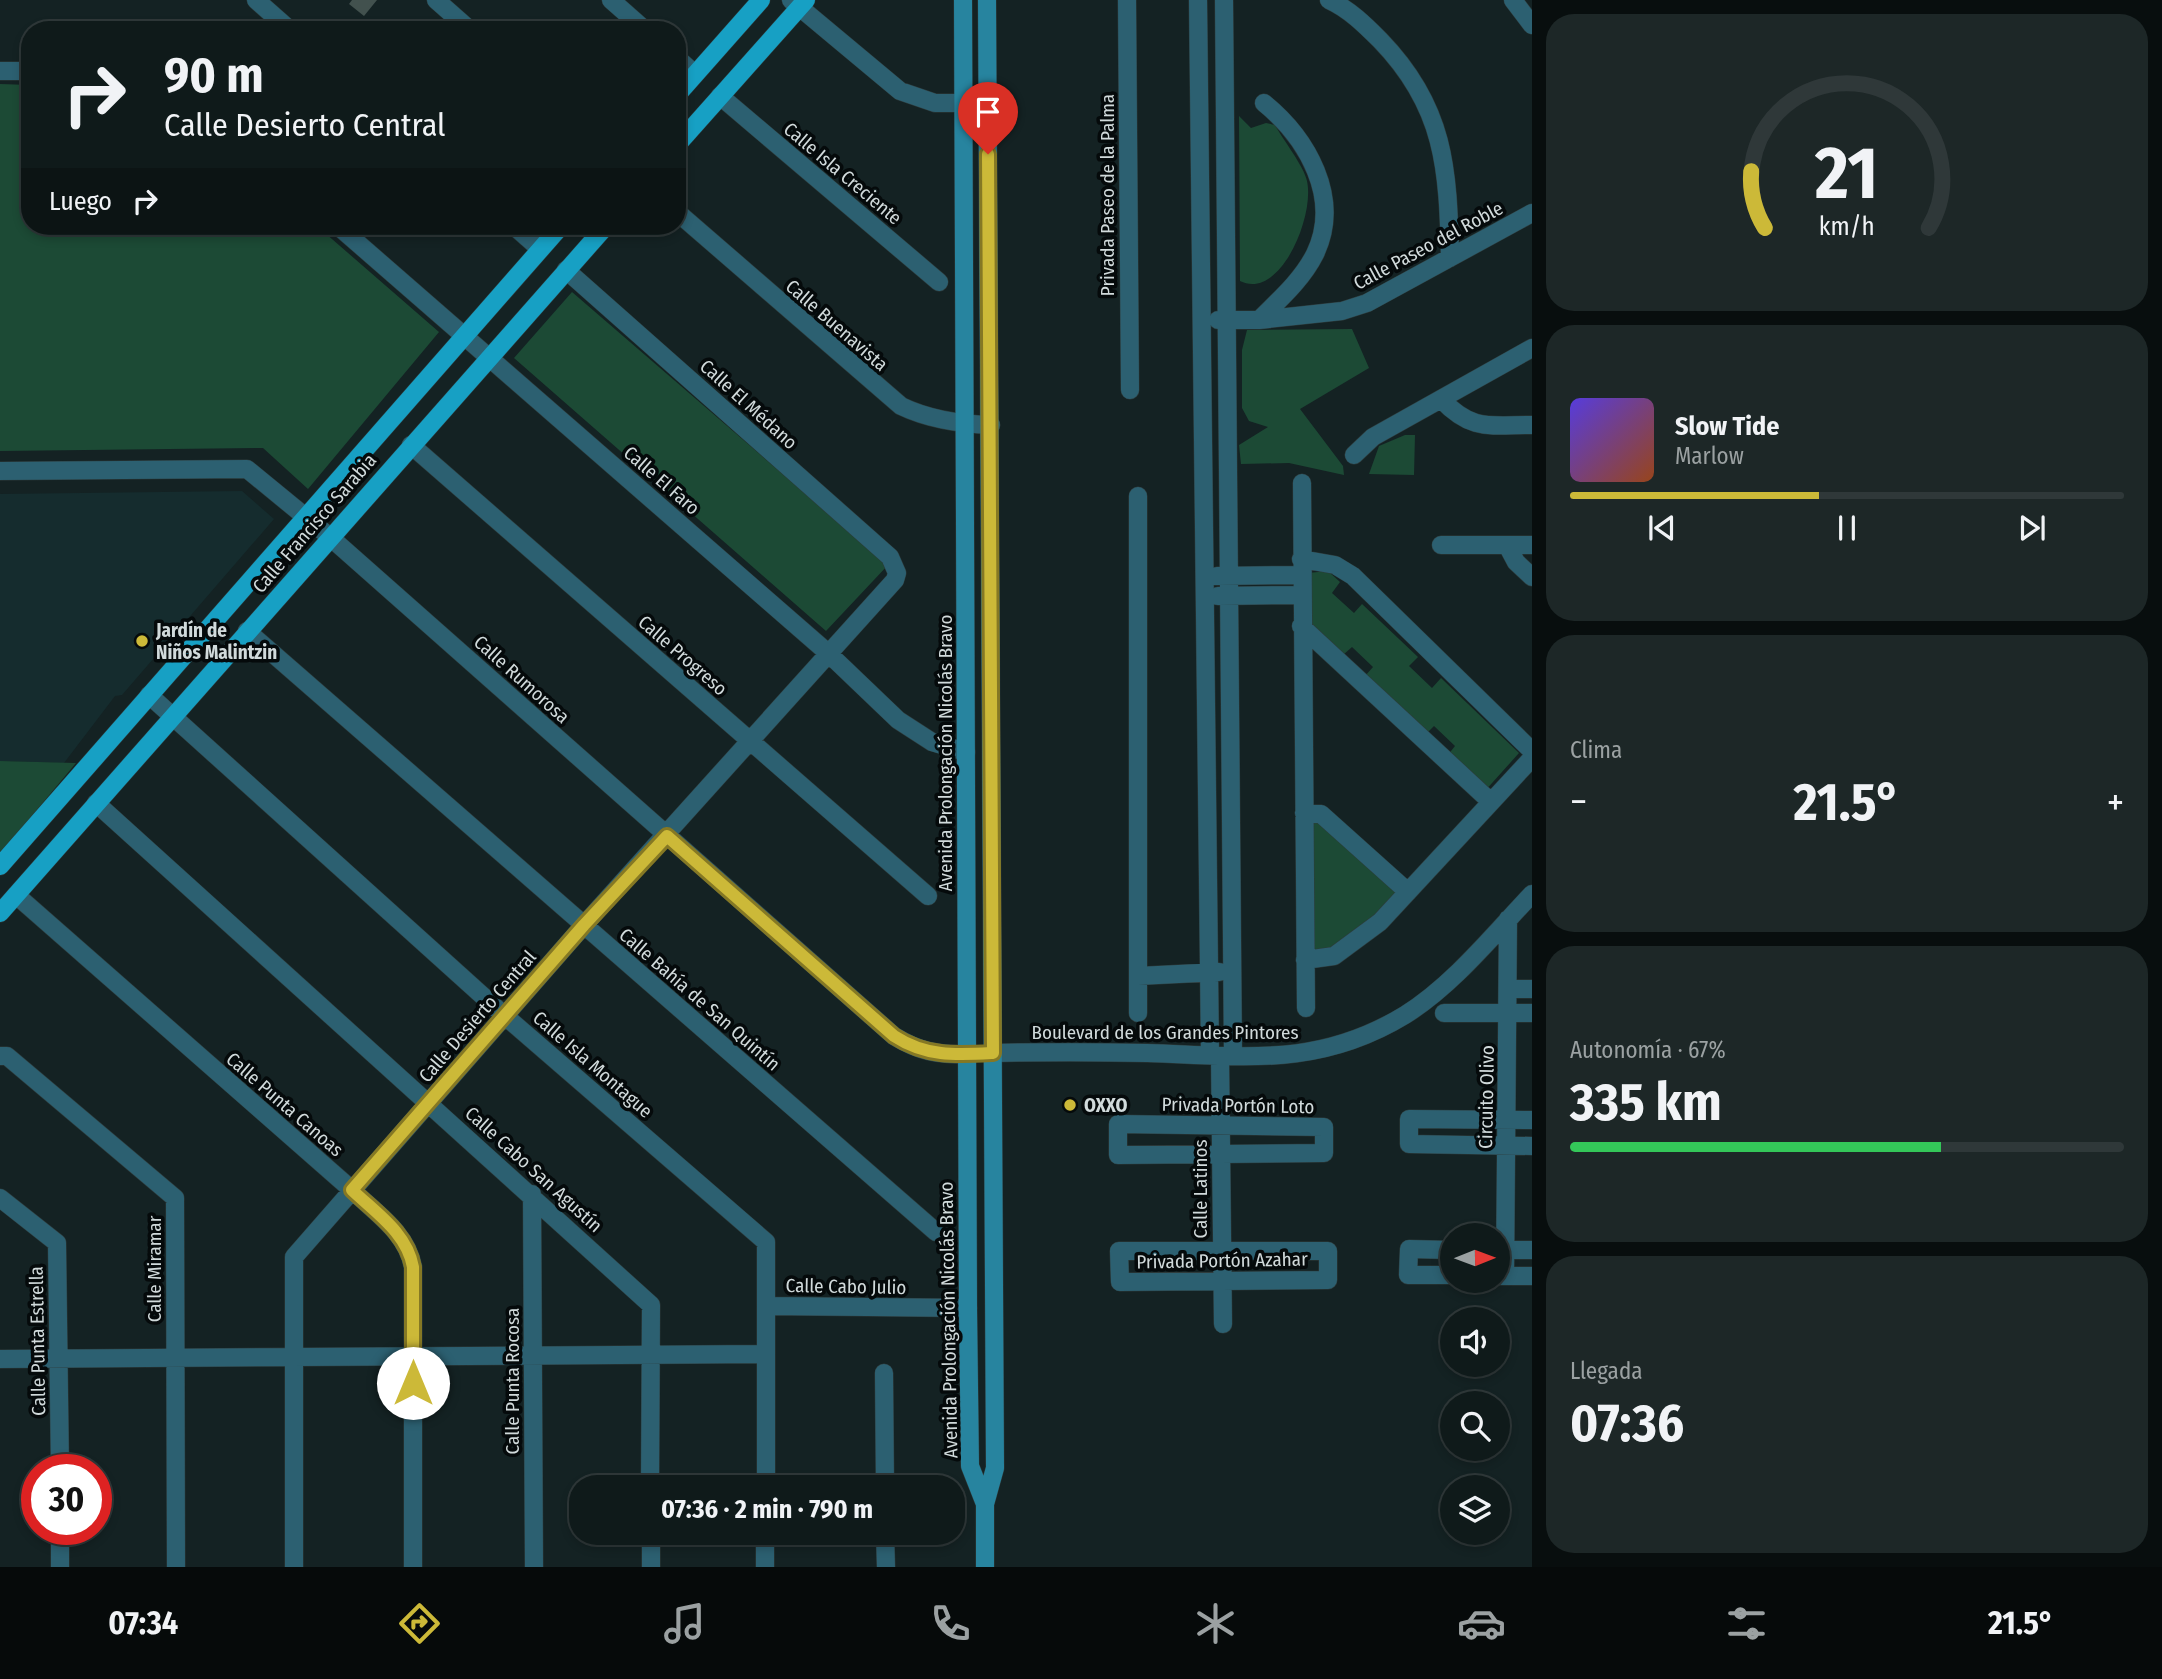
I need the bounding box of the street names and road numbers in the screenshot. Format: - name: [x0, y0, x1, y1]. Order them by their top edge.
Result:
- street label: Privada Paseo de la Palma: [1096, 94, 1119, 296]
- street label: Calle Isla Creciente: [779, 117, 906, 229]
- street label: Calle Paseo del Roble: [1350, 196, 1507, 295]
- street label: Calle Buenavista: [781, 275, 892, 376]
- street label: Calle El Médano: [695, 355, 802, 454]
- street label: Calle El Faro: [619, 441, 704, 520]
- street label: Calle Francisco Sarabia: [248, 449, 381, 598]
- street label: Calle Progreso: [633, 610, 732, 700]
- street label: Avenida Prolongación Nicolás Bravo: [934, 615, 957, 891]
- street label: Calle Rumorosa: [469, 630, 574, 728]
- street label: Calle Bahía de San Quintín: [615, 923, 785, 1075]
- street label: Calle Desierto Central: [414, 946, 541, 1087]
- street label: Calle Isla Montague: [528, 1006, 657, 1123]
- street label: Boulevard de los Grandes Pintores: [1032, 1021, 1299, 1044]
- street label: Circuito Olivo: [1474, 1045, 1499, 1149]
- street label: Calle Punta Canoas: [221, 1047, 348, 1161]
- street label: Privada Portón Loto: [1161, 1093, 1315, 1118]
- street label: Calle Cabo San Agustín: [460, 1102, 607, 1237]
- street label: Calle Latinos: [1189, 1139, 1212, 1239]
- street label: Avenida Prolongación Nicolás Bravo: [935, 1181, 962, 1459]
- street label: Calle Miramar: [143, 1215, 166, 1322]
- street label: Privada Portón Azahar: [1136, 1248, 1308, 1273]
- street label: Calle Punta Estrella: [25, 1266, 50, 1416]
- street label: Calle Cabo Julio: [785, 1274, 907, 1299]
- street label: Calle Punta Rocosa: [501, 1308, 524, 1454]

